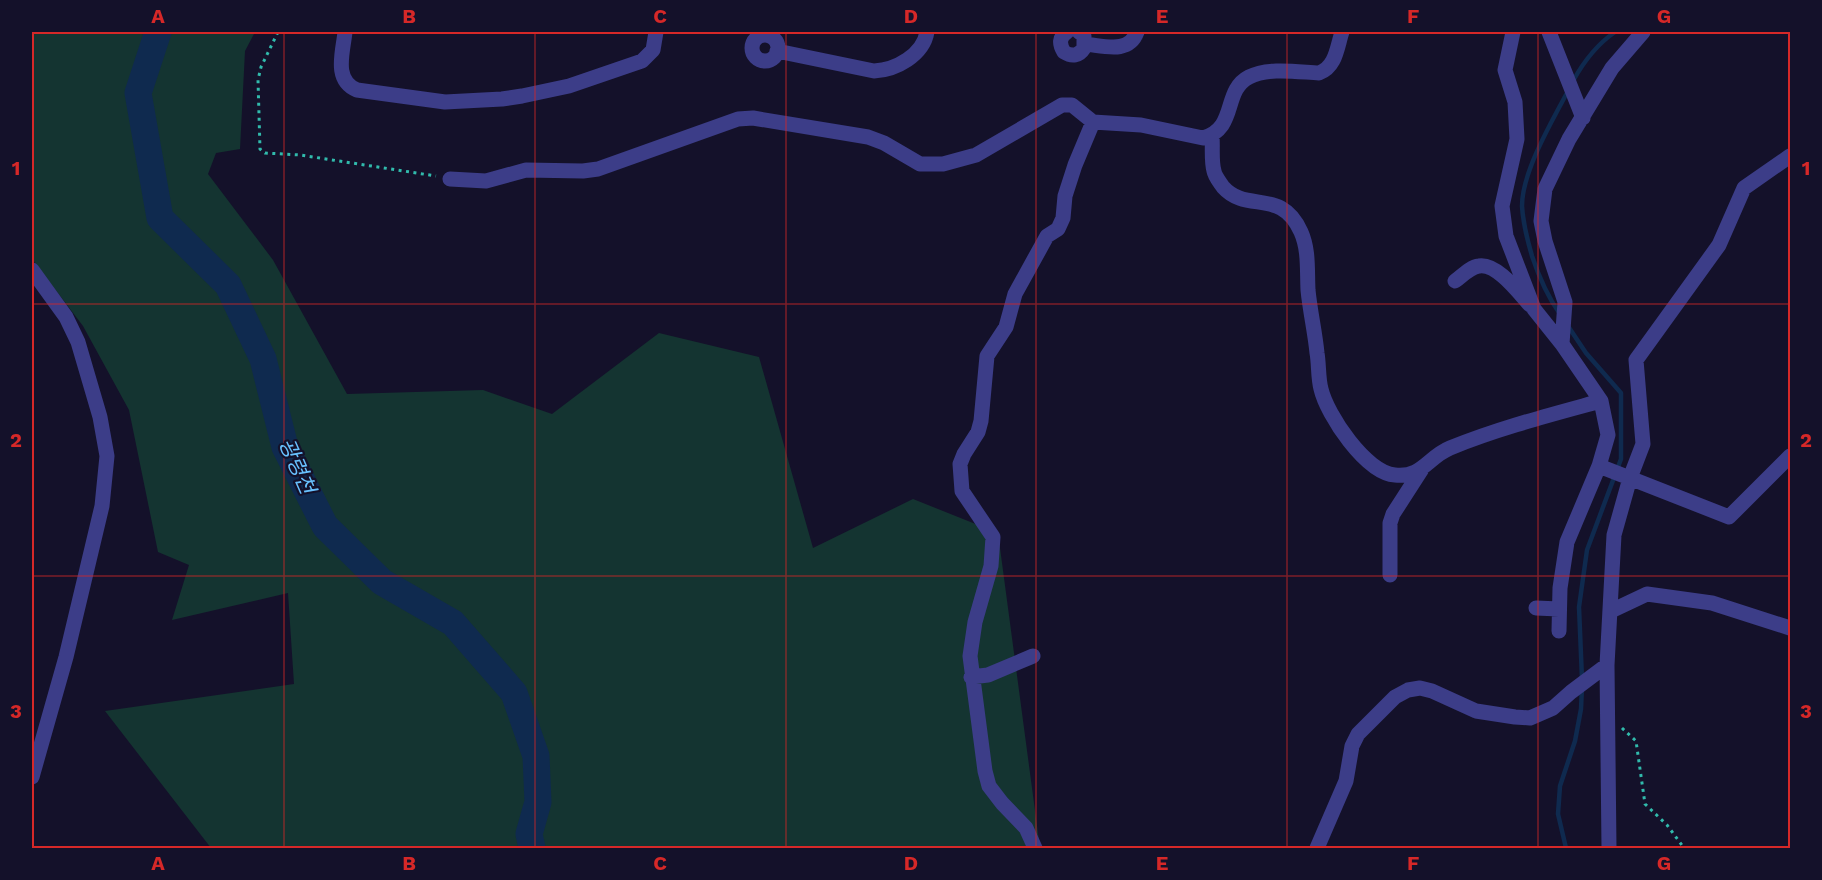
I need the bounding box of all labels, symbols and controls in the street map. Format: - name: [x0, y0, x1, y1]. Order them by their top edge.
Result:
- text: A: [151, 4, 165, 28]
- text: B: [402, 4, 416, 28]
- text: C: [653, 4, 667, 28]
- text: D: [904, 4, 918, 28]
- text: E: [1156, 4, 1168, 28]
- text: F: [1407, 4, 1419, 28]
- text: G: [1657, 4, 1671, 28]
- text: 1: [12, 156, 20, 180]
- text: 1: [1802, 156, 1810, 180]
- text: 2: [10, 428, 22, 452]
- text: 2: [1800, 428, 1812, 452]
- water label: 광령천: [274, 434, 322, 500]
- text: 3: [10, 699, 22, 723]
- text: 3: [1800, 699, 1812, 723]
- text: A: [151, 851, 165, 875]
- text: B: [402, 851, 416, 875]
- text: C: [653, 851, 667, 875]
- text: D: [904, 851, 918, 875]
- text: E: [1156, 851, 1168, 875]
- text: F: [1407, 851, 1419, 875]
- text: G: [1657, 851, 1671, 875]

